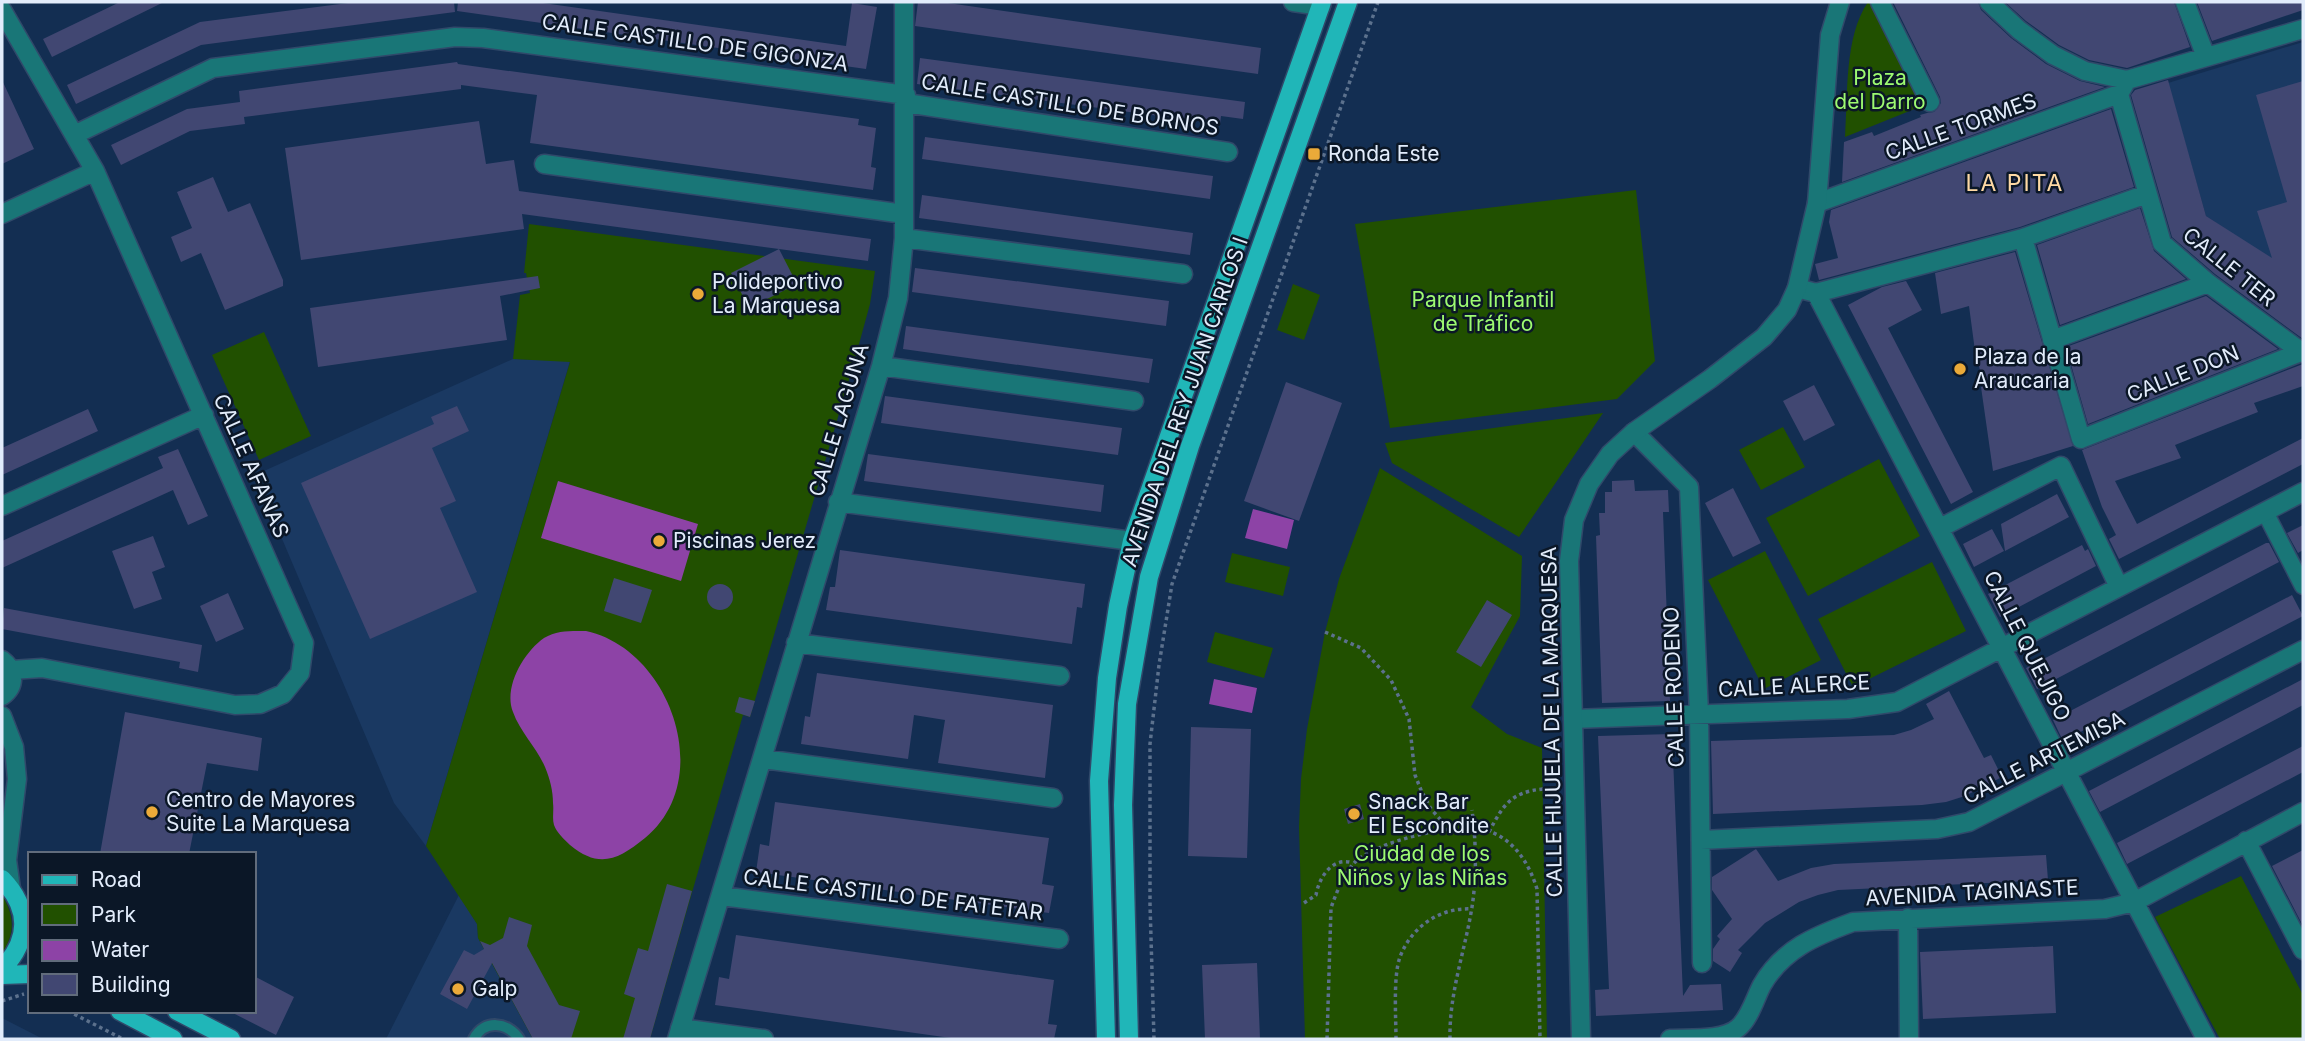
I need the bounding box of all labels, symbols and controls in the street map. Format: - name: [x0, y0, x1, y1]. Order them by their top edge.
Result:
- street label: CALLE CASTILLO DE GIGONZA: [540, 9, 850, 76]
- park label: Plaza del Darro: [1834, 65, 1926, 114]
- street label: CALLE CASTILLO DE BORNOS: [919, 69, 1221, 140]
- street label: CALLE TORMES: [1882, 88, 2040, 166]
- place label: Ronda Este: [1328, 141, 1439, 166]
- marker: Ronda Este: [1306, 146, 1322, 162]
- district label: LA PITA: [1966, 169, 2064, 197]
- street label: CALLE TER: [2178, 222, 2280, 311]
- street label: AVENIDA DEL REY JUAN CARLOS I: [1116, 234, 1253, 570]
- place label: Polideportivo La Marquesa: [712, 269, 843, 318]
- marker: Polideportivo La Marquesa: [690, 286, 706, 302]
- park label: Parque Infantil de Tráfico: [1412, 287, 1554, 336]
- street label: CALLE LAGUNA: [803, 340, 874, 500]
- street label: CALLE DON: [2123, 340, 2243, 407]
- place label: Plaza de la Araucaria: [1974, 344, 2081, 393]
- marker: Plaza de la Araucaria: [1952, 361, 1968, 377]
- street label: CALLE AFANAS: [209, 390, 294, 542]
- place label: Piscinas Jerez: [673, 528, 816, 553]
- marker: Piscinas Jerez: [651, 533, 667, 549]
- street label: CALLE HIJUELA DE LA MARQUESA: [1536, 546, 1567, 898]
- street label: CALLE QUEJIGO: [1979, 566, 2076, 725]
- street label: CALLE RODENO: [1658, 606, 1689, 768]
- street label: CALLE ALERCE: [1717, 669, 1871, 702]
- street label: CALLE ARTEMISA: [1959, 706, 2129, 809]
- place label: Centro de Mayores Suite La Marquesa: [166, 787, 355, 836]
- place label: Snack Bar El Escondite: [1368, 789, 1489, 838]
- marker: Centro de Mayores Suite La Marquesa: [144, 804, 160, 820]
- marker: Snack Bar El Escondite: [1346, 806, 1362, 822]
- park label: Ciudad de los Niños y las Niñas: [1337, 841, 1507, 890]
- legend: [28, 852, 256, 1013]
- street label: CALLE CASTILLO DE FATETAR: [742, 864, 1044, 925]
- text: Road: [91, 867, 142, 892]
- street label: AVENIDA TAGINASTE: [1865, 874, 2079, 911]
- text: Park: [91, 902, 136, 927]
- text: Water: [91, 937, 149, 962]
- text: Building: [91, 972, 171, 997]
- place label: Galp: [472, 976, 517, 1001]
- marker: Galp: [450, 981, 466, 997]

